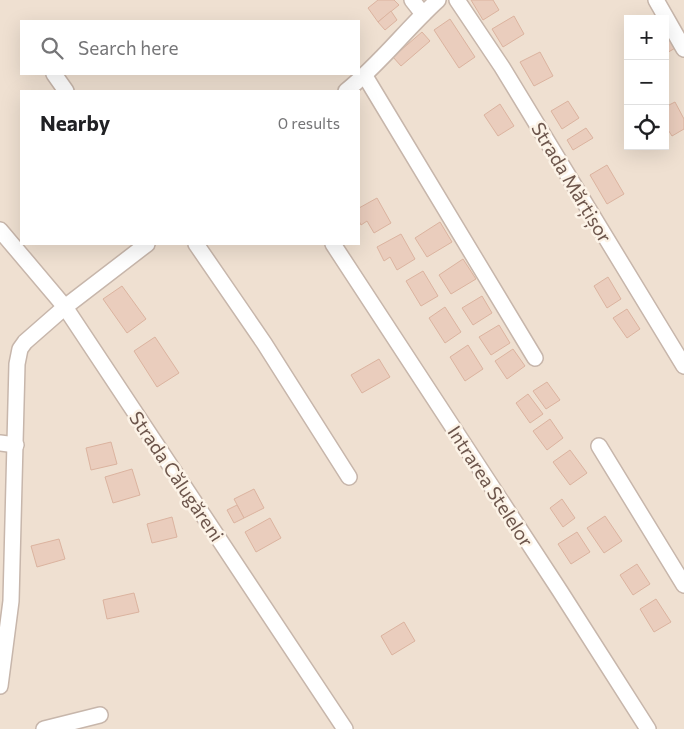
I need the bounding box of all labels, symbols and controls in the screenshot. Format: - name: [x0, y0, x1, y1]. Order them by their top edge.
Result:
- map controls: [624, 15, 669, 150]
- button: +: [624, 15, 669, 60]
- search box: [20, 20, 360, 75]
- icon: search: [38, 34, 66, 62]
- text: Search here: [78, 36, 178, 59]
- button: −: [624, 60, 669, 105]
- button: locate: [624, 105, 669, 150]
- text: Nearby: [40, 110, 110, 135]
- text: 0 results: [278, 113, 340, 132]
- street label: Strada Mărțișor: [525, 118, 617, 248]
- street label: Strada Călugăreni: [125, 407, 229, 545]
- street label: Intrarea Stelelor: [443, 421, 539, 551]

